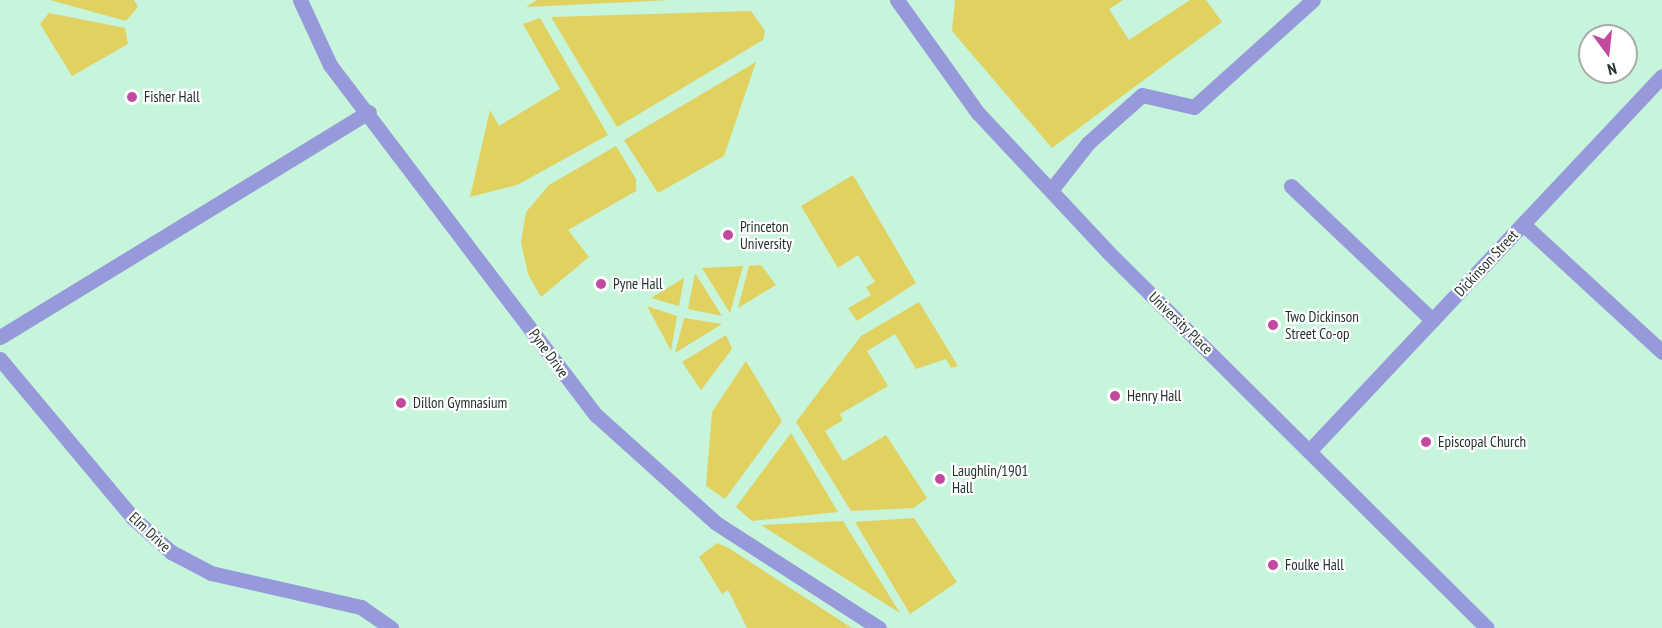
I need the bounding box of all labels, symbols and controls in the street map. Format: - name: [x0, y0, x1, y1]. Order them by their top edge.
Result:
- north arrow: [1578, 24, 1638, 84]
- text: N: [1605, 59, 1619, 80]
- place label: Fisher Hall: [144, 88, 200, 106]
- marker: Fisher Hall: [125, 90, 139, 104]
- place label: Princeton University: [740, 217, 792, 252]
- street label: Dickinson Street: [1451, 226, 1521, 300]
- marker: Princeton University: [721, 228, 735, 242]
- place label: Pyne Hall: [613, 275, 662, 293]
- marker: Pyne Hall: [594, 277, 608, 291]
- street label: University Place: [1145, 288, 1217, 358]
- place label: Two Dickinson Street Co-op: [1285, 307, 1359, 342]
- marker: Two Dickinson Street Co-op: [1266, 318, 1280, 332]
- street label: Pyne Drive: [525, 325, 573, 381]
- place label: Henry Hall: [1127, 387, 1182, 405]
- marker: Henry Hall: [1108, 389, 1122, 403]
- place label: Dillon Gymnasium: [413, 394, 507, 412]
- marker: Dillon Gymnasium: [394, 396, 408, 410]
- place label: Episcopal Church: [1438, 433, 1526, 451]
- marker: Episcopal Church: [1419, 435, 1433, 449]
- place label: Laughlin/1901 Hall: [952, 461, 1028, 496]
- marker: Laughlin/1901 Hall: [933, 472, 947, 486]
- street label: Elm Drive: [126, 508, 174, 556]
- place label: Foulke Hall: [1285, 556, 1344, 574]
- marker: Foulke Hall: [1266, 558, 1280, 572]

